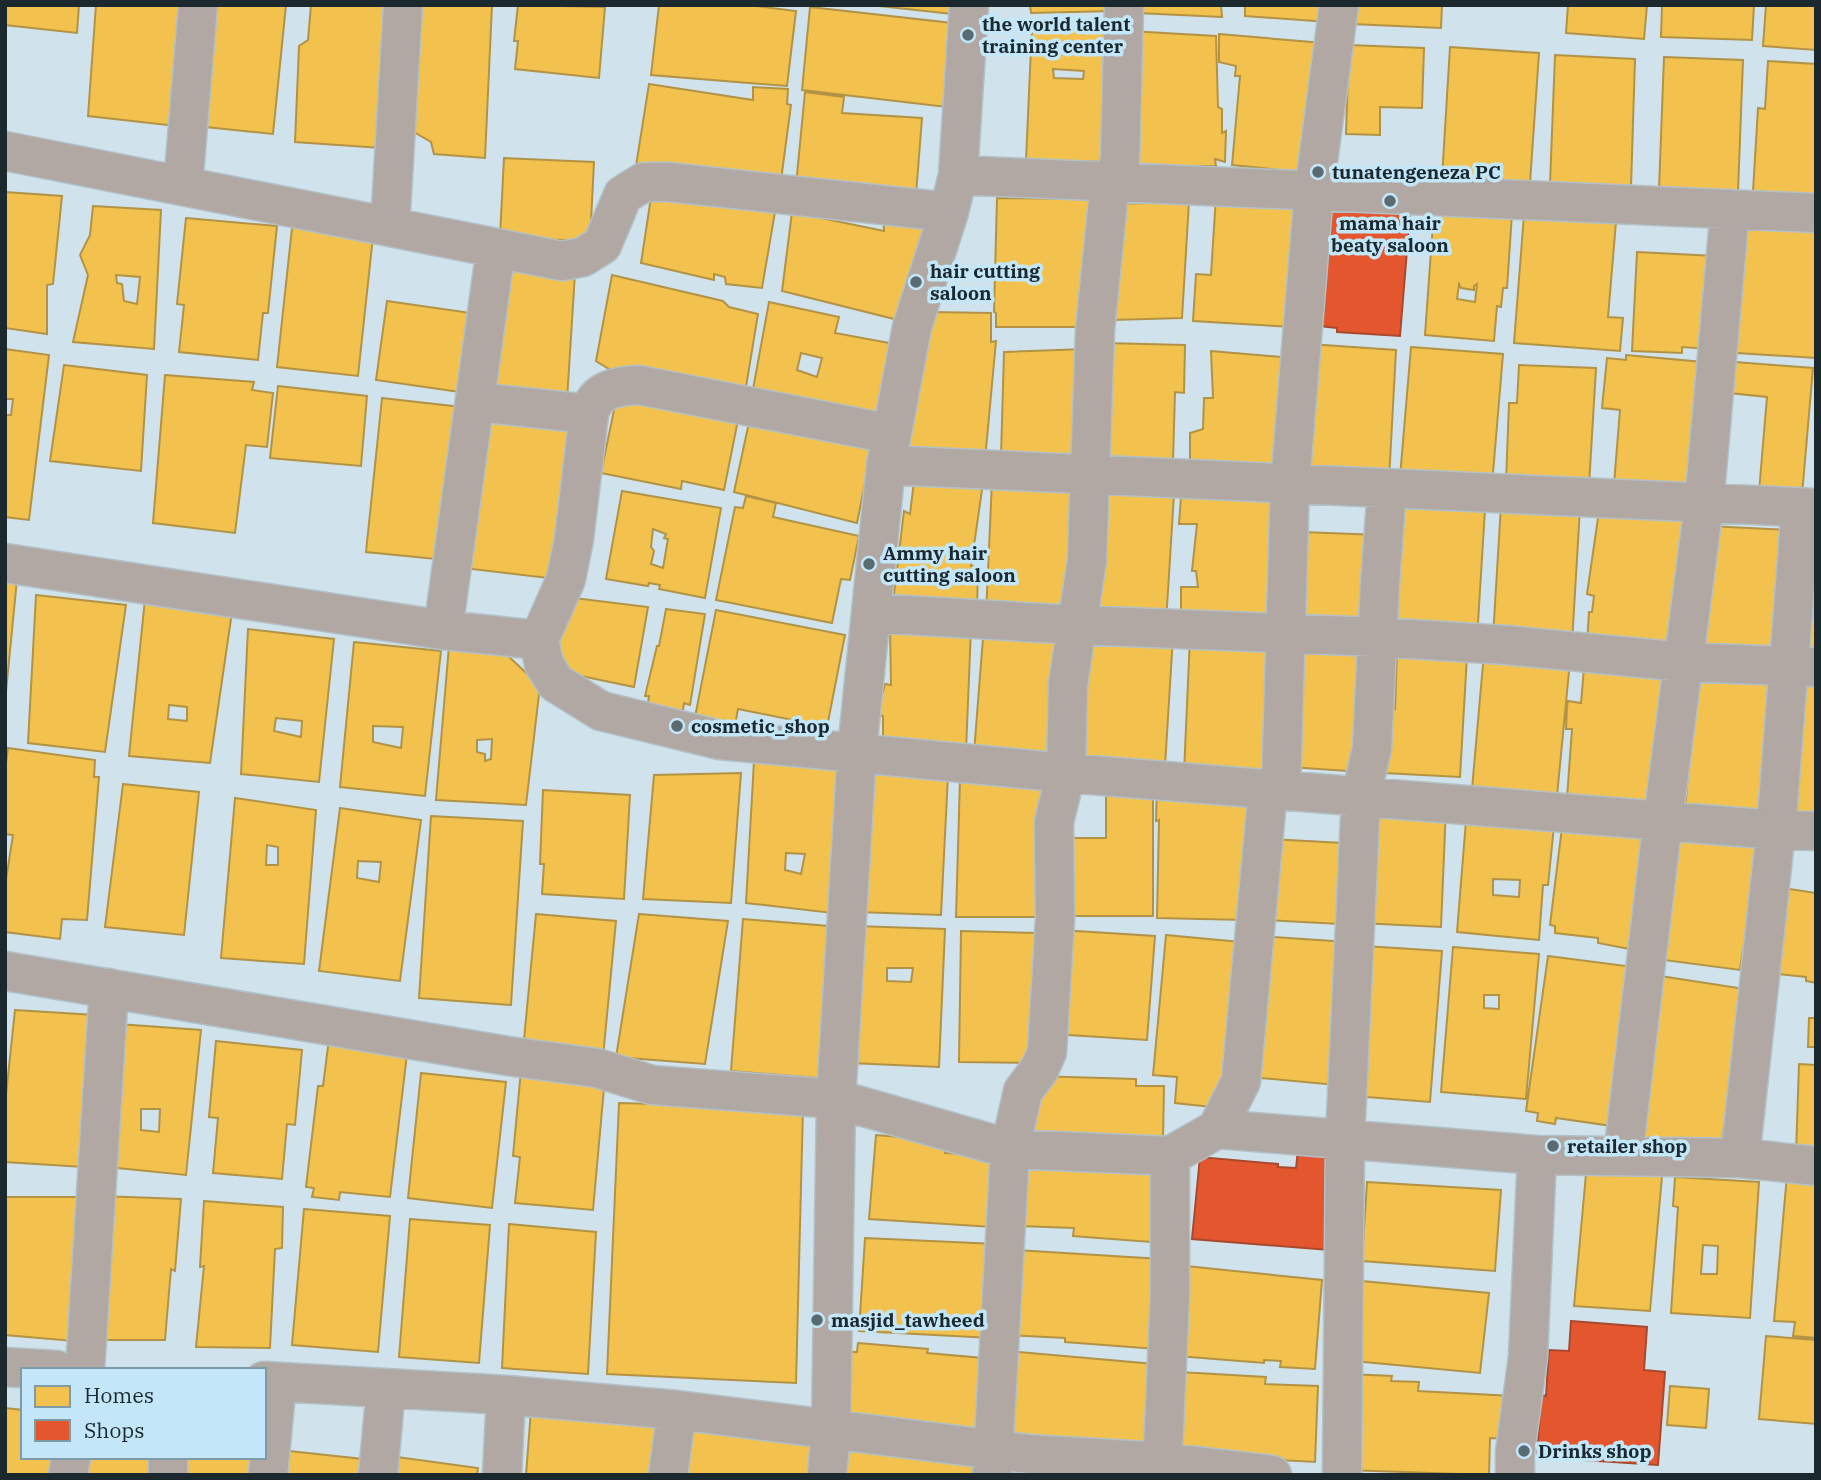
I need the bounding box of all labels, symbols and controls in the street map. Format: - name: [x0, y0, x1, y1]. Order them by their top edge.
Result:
- place label: the world talent training center: [982, 12, 1130, 58]
- marker: the world talent training center: [960, 27, 976, 43]
- place label: tunatengeneza PC: [1332, 160, 1501, 184]
- marker: tunatengeneza PC: [1310, 164, 1326, 180]
- marker: mama hair beaty saloon: [1382, 193, 1398, 209]
- place label: mama hair beaty saloon: [1331, 211, 1449, 257]
- place label: hair cutting saloon: [930, 259, 1040, 305]
- marker: hair cutting saloon: [908, 274, 924, 290]
- place label: Ammy hair cutting saloon: [883, 541, 1016, 587]
- marker: Ammy hair cutting saloon: [861, 556, 877, 572]
- place label: cosmetic_shop: [691, 714, 830, 738]
- marker: cosmetic_shop: [669, 718, 685, 734]
- place label: retailer shop: [1567, 1134, 1687, 1158]
- marker: retailer shop: [1545, 1138, 1561, 1154]
- place label: masjid_tawheed: [831, 1308, 985, 1332]
- marker: masjid_tawheed: [809, 1312, 825, 1328]
- legend: [21, 1368, 266, 1459]
- text: Homes: [84, 1381, 154, 1409]
- text: Shops: [84, 1416, 144, 1444]
- place label: Drinks shop: [1538, 1439, 1651, 1463]
- marker: Drinks shop: [1516, 1443, 1532, 1459]

